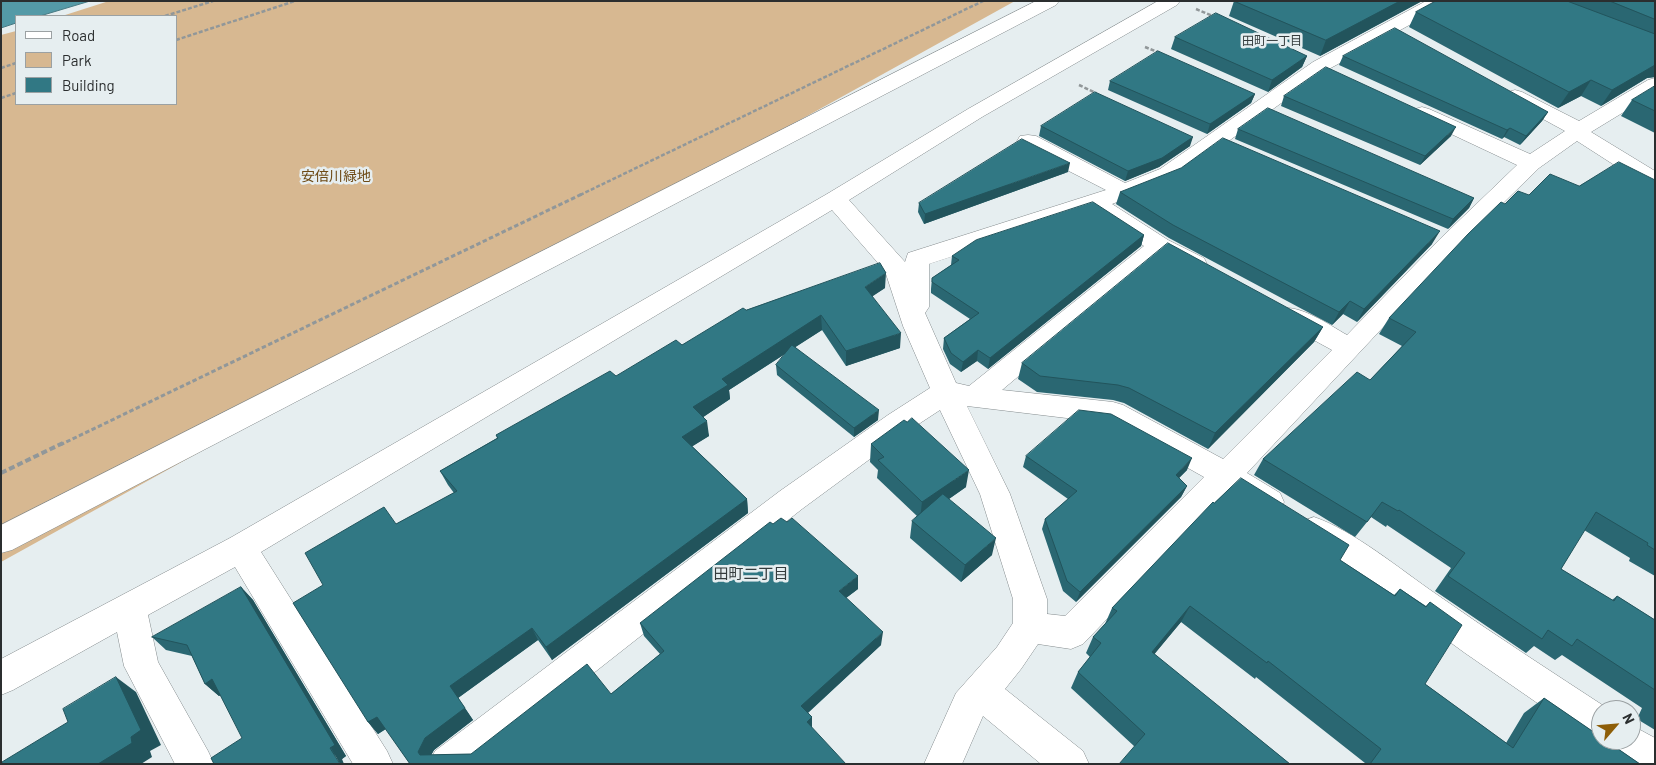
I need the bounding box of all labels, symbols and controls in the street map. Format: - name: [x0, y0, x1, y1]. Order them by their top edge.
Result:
- legend: [15, 15, 178, 105]
- text: Road: [62, 26, 95, 44]
- district label: 田町一丁目: [1242, 34, 1302, 48]
- text: Park: [62, 51, 91, 69]
- text: Building: [62, 76, 115, 94]
- park label: 安倍川緑地: [301, 168, 371, 184]
- district label: 田町二丁目: [714, 565, 788, 583]
- north arrow: [1591, 700, 1641, 750]
- text: N: [1619, 710, 1639, 726]

